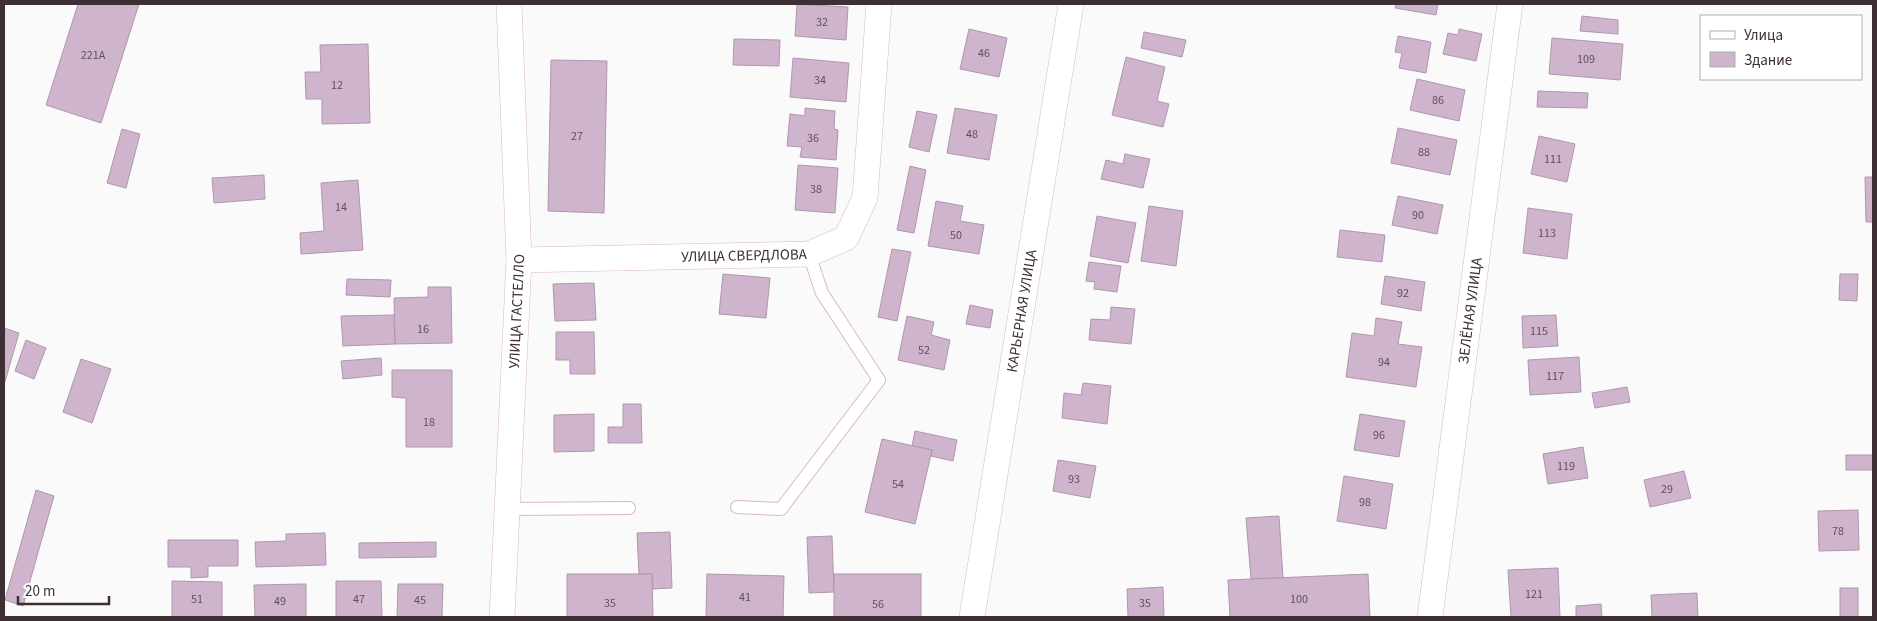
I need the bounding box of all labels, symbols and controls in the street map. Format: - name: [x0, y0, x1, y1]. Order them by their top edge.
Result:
- house number: 32: [816, 14, 828, 31]
- legend: [1700, 15, 1862, 80]
- text: Улица: [1744, 25, 1783, 46]
- house number: 46: [978, 45, 990, 62]
- house number: 221А: [81, 47, 106, 64]
- text: Здание: [1744, 50, 1792, 71]
- house number: 109: [1577, 51, 1595, 68]
- house number: 34: [814, 72, 826, 89]
- house number: 12: [331, 77, 343, 94]
- house number: 86: [1432, 92, 1444, 109]
- house number: 48: [966, 126, 978, 143]
- house number: 27: [571, 128, 583, 145]
- house number: 36: [807, 130, 819, 147]
- house number: 88: [1418, 144, 1430, 161]
- house number: 111: [1544, 151, 1562, 168]
- house number: 38: [810, 181, 822, 198]
- house number: 14: [335, 199, 347, 216]
- house number: 90: [1412, 207, 1424, 224]
- house number: 113: [1538, 225, 1556, 242]
- house number: 50: [950, 227, 962, 244]
- street label: УЛИЦА СВЕРДЛОВА: [681, 244, 808, 268]
- street label: КАРЬЕРНАЯ УЛИЦА: [1002, 247, 1042, 374]
- street label: УЛИЦА ГАСТЕЛЛО: [504, 254, 530, 369]
- street label: ЗЕЛЁНАЯ УЛИЦА: [1453, 255, 1488, 365]
- house number: 92: [1397, 285, 1409, 302]
- house number: 16: [417, 321, 429, 338]
- house number: 115: [1530, 323, 1548, 340]
- house number: 52: [918, 342, 930, 359]
- house number: 94: [1378, 354, 1390, 371]
- house number: 117: [1546, 368, 1564, 385]
- house number: 18: [423, 414, 435, 431]
- house number: 96: [1373, 427, 1385, 444]
- house number: 119: [1557, 458, 1575, 475]
- house number: 93: [1068, 471, 1080, 488]
- house number: 54: [892, 476, 904, 493]
- house number: 29: [1661, 481, 1673, 498]
- house number: 98: [1359, 494, 1371, 511]
- house number: 78: [1832, 523, 1844, 540]
- scale bar: [18, 574, 109, 606]
- text: 20 m: [25, 581, 55, 602]
- house number: 121: [1525, 586, 1543, 603]
- house number: 41: [739, 589, 751, 606]
- house number: 51: [191, 591, 203, 608]
- house number: 47: [353, 591, 365, 608]
- house number: 100: [1290, 591, 1308, 608]
- house number: 45: [414, 592, 426, 609]
- house number: 49: [274, 593, 286, 610]
- house number: 35: [604, 595, 616, 612]
- house number: 35: [1139, 595, 1151, 612]
- house number: 56: [872, 596, 884, 613]

